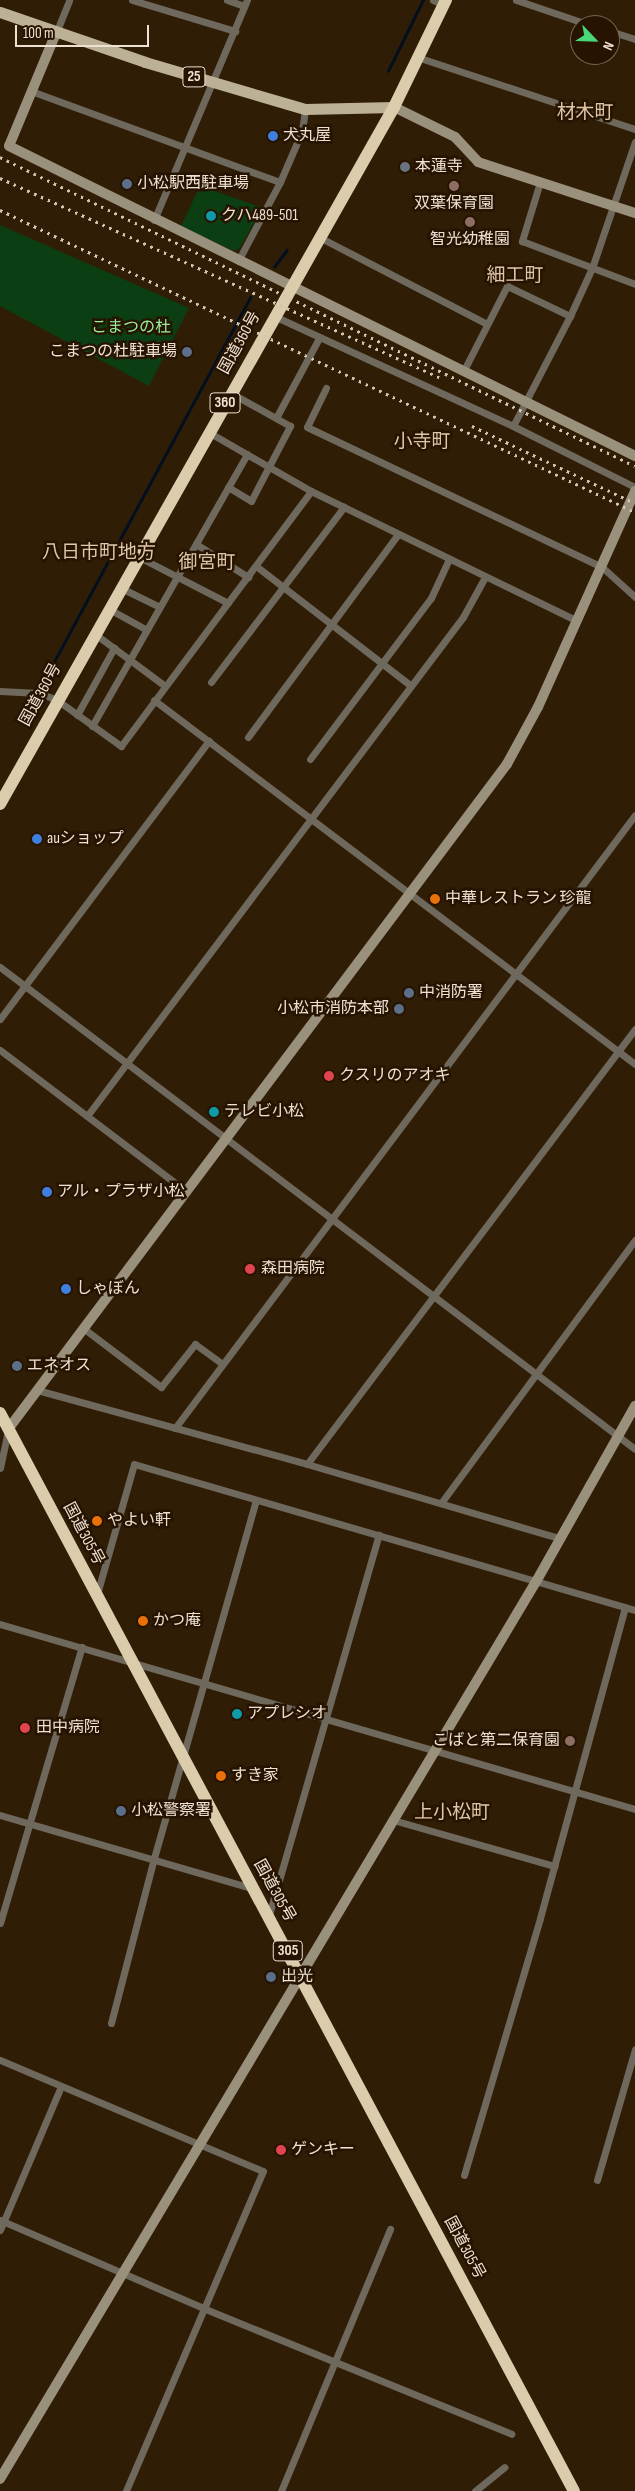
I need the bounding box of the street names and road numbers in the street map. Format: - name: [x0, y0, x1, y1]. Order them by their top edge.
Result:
- road number: 25: [182, 64, 206, 90]
- street label: 国道360号: [215, 308, 265, 378]
- road number: 360: [209, 390, 241, 416]
- street label: 国道360号: [16, 660, 66, 730]
- street label: 国道305号: [59, 1499, 107, 1569]
- street label: 国道305号: [249, 1856, 299, 1926]
- road number: 305: [272, 1938, 304, 1964]
- street label: 国道305号: [440, 2213, 488, 2283]

